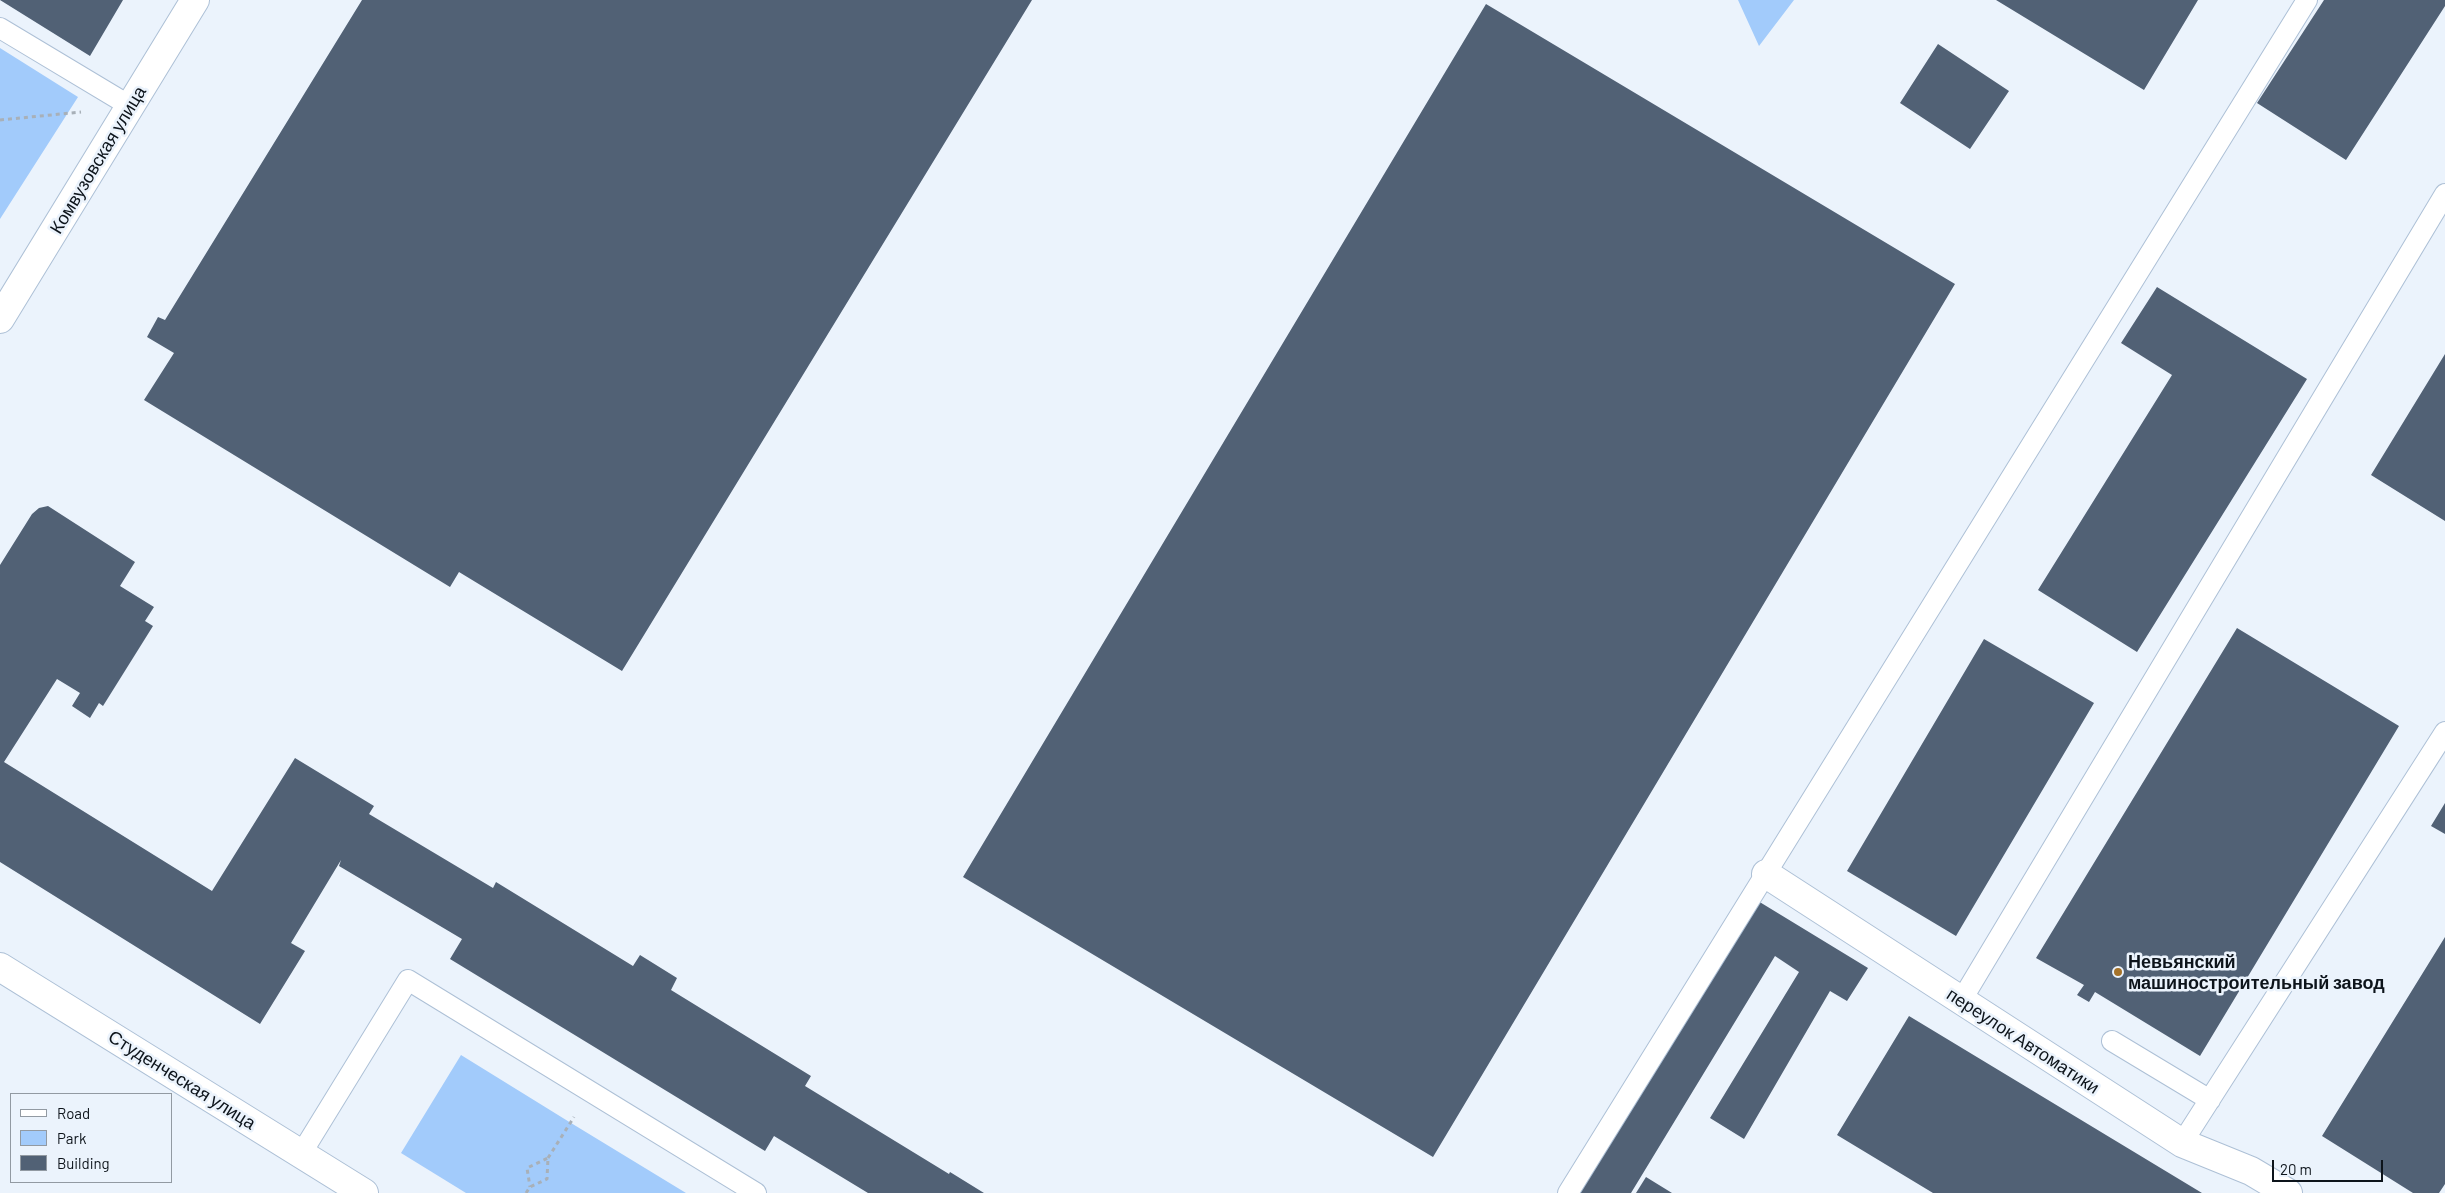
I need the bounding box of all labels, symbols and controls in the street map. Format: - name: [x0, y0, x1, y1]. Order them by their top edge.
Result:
- street label: Комвузовская улица: [45, 82, 151, 238]
- place label: Невьянский машиностроительный завод: [2128, 951, 2385, 994]
- marker: Невьянский машиностроительный завод: [2112, 966, 2124, 978]
- street label: переулок Автоматики: [1943, 984, 2103, 1098]
- street label: Студенческая улица: [104, 1026, 260, 1134]
- legend: [10, 1093, 172, 1183]
- text: Road: [57, 1104, 90, 1122]
- text: Park: [57, 1129, 86, 1147]
- scale bar: [2275, 1150, 2386, 1182]
- text: Building: [57, 1154, 110, 1172]
- text: 20 m: [2280, 1160, 2312, 1178]

